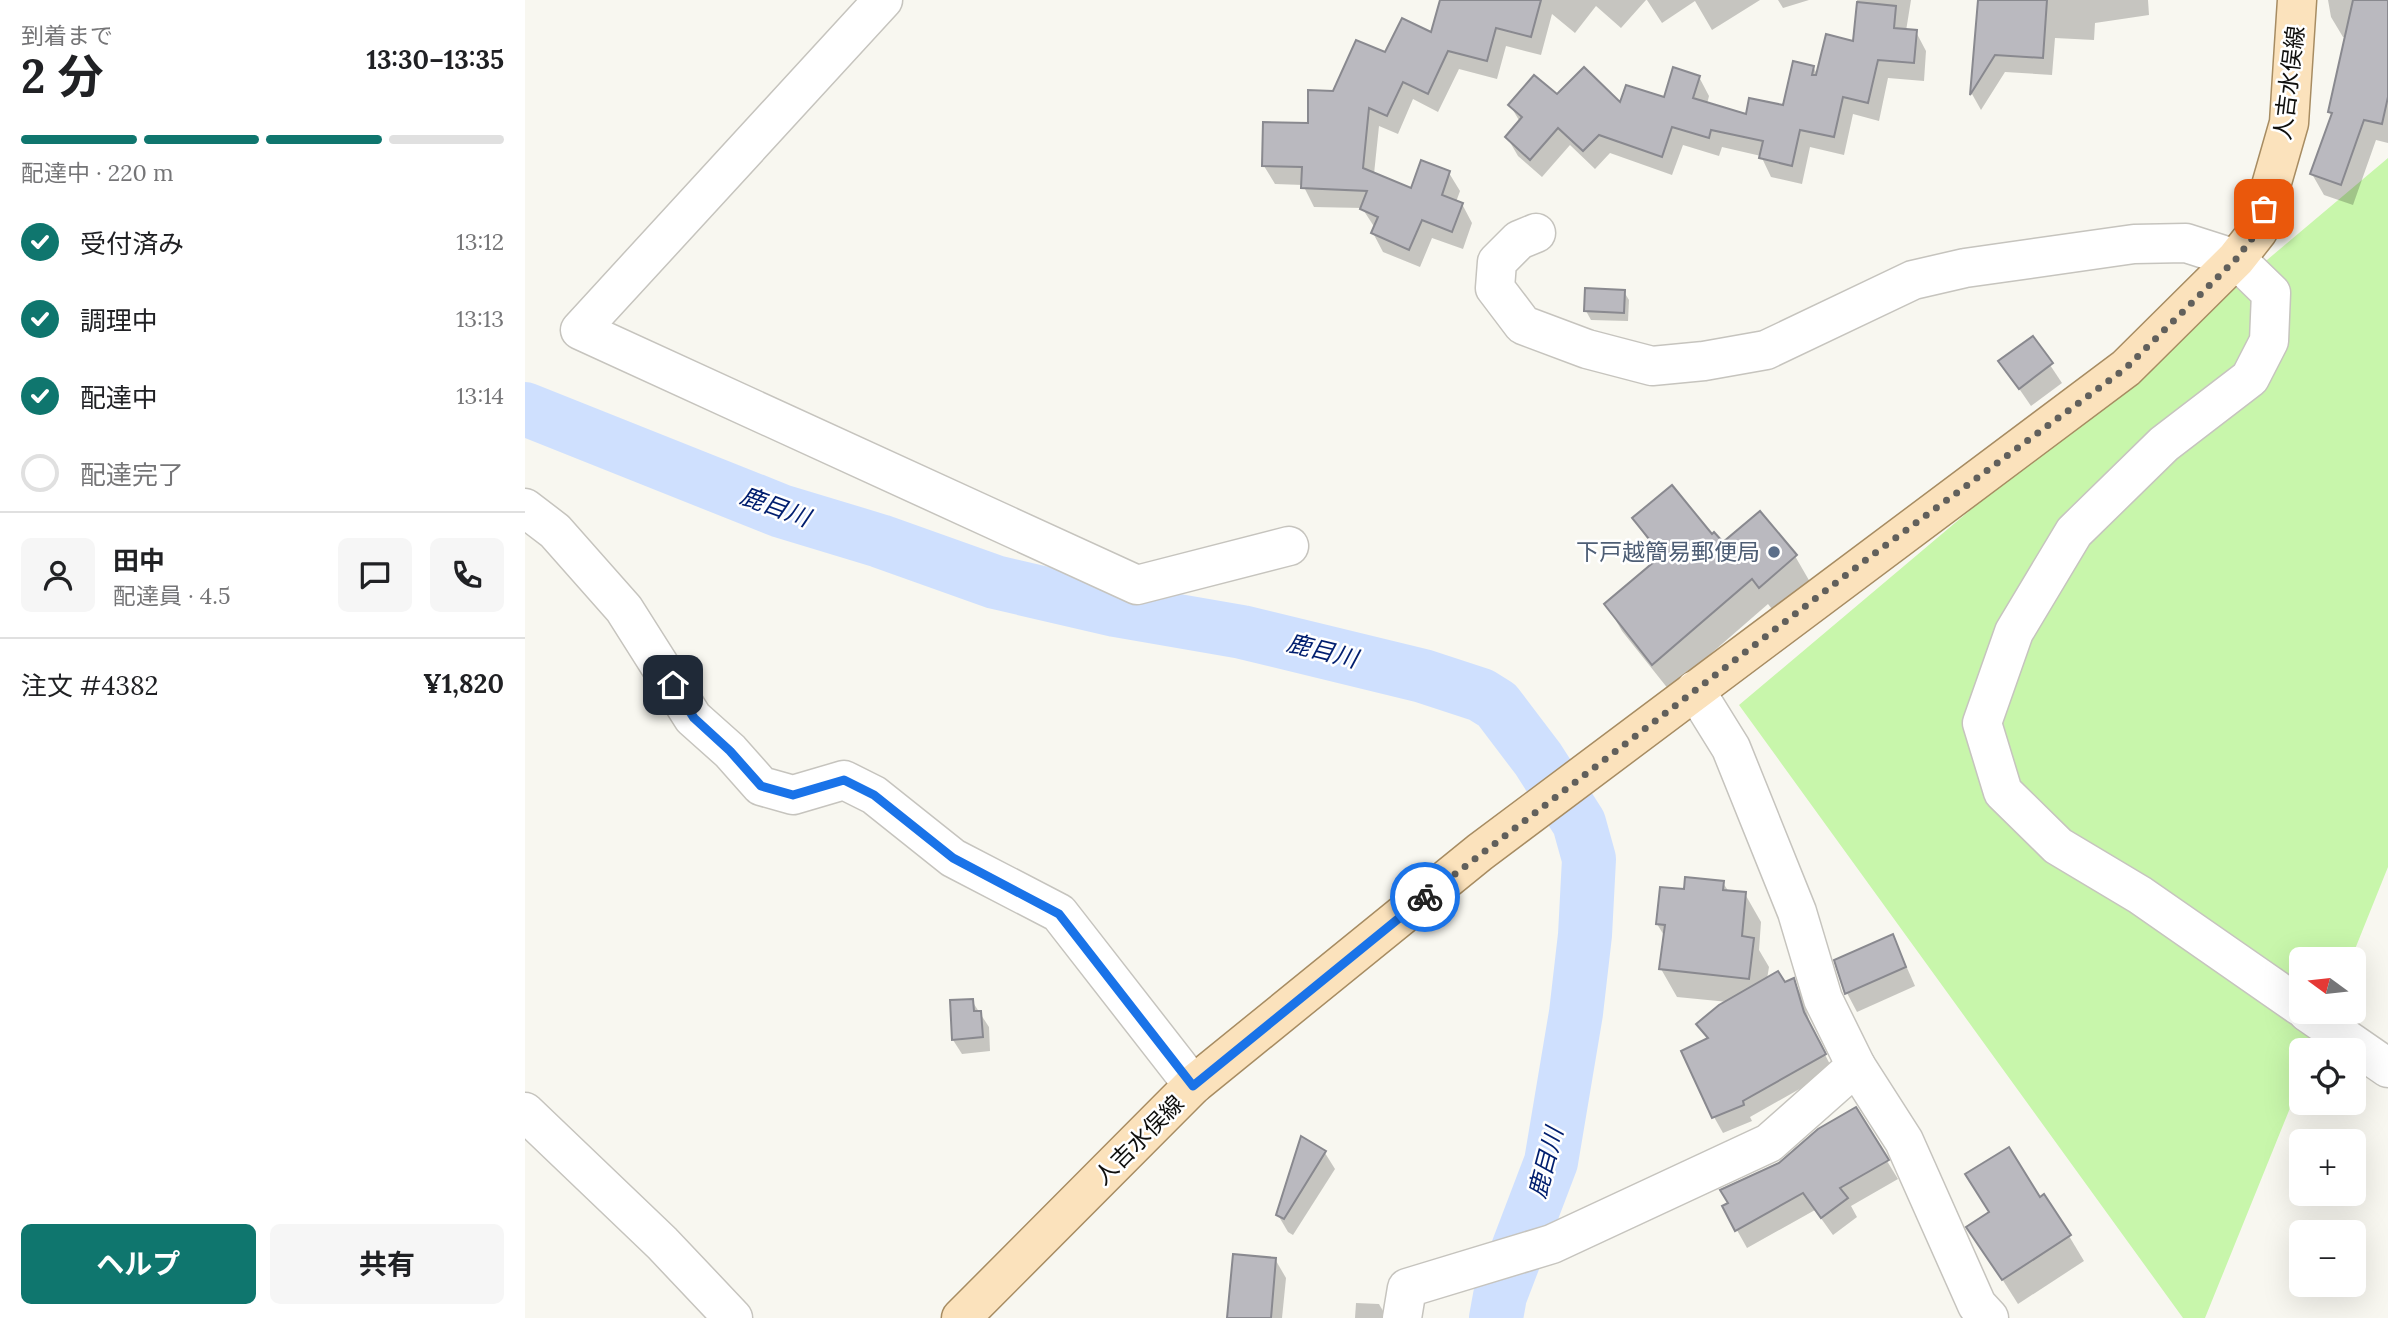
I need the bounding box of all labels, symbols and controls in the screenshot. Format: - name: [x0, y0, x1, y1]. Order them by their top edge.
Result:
- text: 到着まで: [21, 21, 113, 50]
- street label: 人吉水俣線: [2267, 24, 2310, 142]
- text: 13:30–13:35: [366, 43, 504, 76]
- text: 2 分: [21, 47, 104, 106]
- text: 配達中 · 220 m: [21, 158, 173, 187]
- pin: [2234, 179, 2294, 239]
- icon: bag: [2245, 190, 2283, 228]
- icon: check: [21, 223, 59, 261]
- text: 受付済み: [80, 227, 184, 260]
- text: 13:12: [456, 227, 504, 256]
- icon: check: [21, 300, 59, 338]
- text: 調理中: [80, 304, 158, 337]
- text: 13:13: [456, 304, 504, 333]
- icon: check: [21, 377, 59, 415]
- text: 配達中: [80, 381, 158, 414]
- text: 13:14: [456, 381, 504, 410]
- text: 配達完了: [80, 458, 184, 491]
- water label: 鹿目川: [736, 480, 817, 534]
- place label: 下戸越簡易郵便局: [1576, 537, 1760, 566]
- button: person: [21, 538, 95, 612]
- button: chat: [338, 538, 412, 612]
- button: phone: [430, 538, 504, 612]
- text: 田中: [113, 544, 165, 577]
- marker: 下戸越簡易郵便局: [1766, 544, 1782, 560]
- text: 配達員 · 4.5: [113, 581, 231, 610]
- water label: 鹿目川: [1283, 627, 1364, 675]
- pin: [643, 655, 703, 715]
- icon: home: [654, 666, 692, 704]
- text: ¥1,820: [423, 667, 504, 700]
- text: 注文 #4382: [21, 669, 159, 702]
- courier: [1390, 862, 1460, 932]
- icon: bike: [1406, 878, 1444, 916]
- north arrow: [2289, 947, 2366, 1024]
- map controls: [2289, 947, 2366, 1297]
- button: locate: [2289, 1038, 2366, 1115]
- street label: 人吉水俣線: [1088, 1089, 1190, 1191]
- water label: 鹿目川: [1521, 1121, 1571, 1202]
- button: +: [2289, 1129, 2366, 1206]
- button: −: [2289, 1220, 2366, 1297]
- button: ヘルプ: [21, 1224, 256, 1304]
- button: 共有: [270, 1224, 504, 1304]

